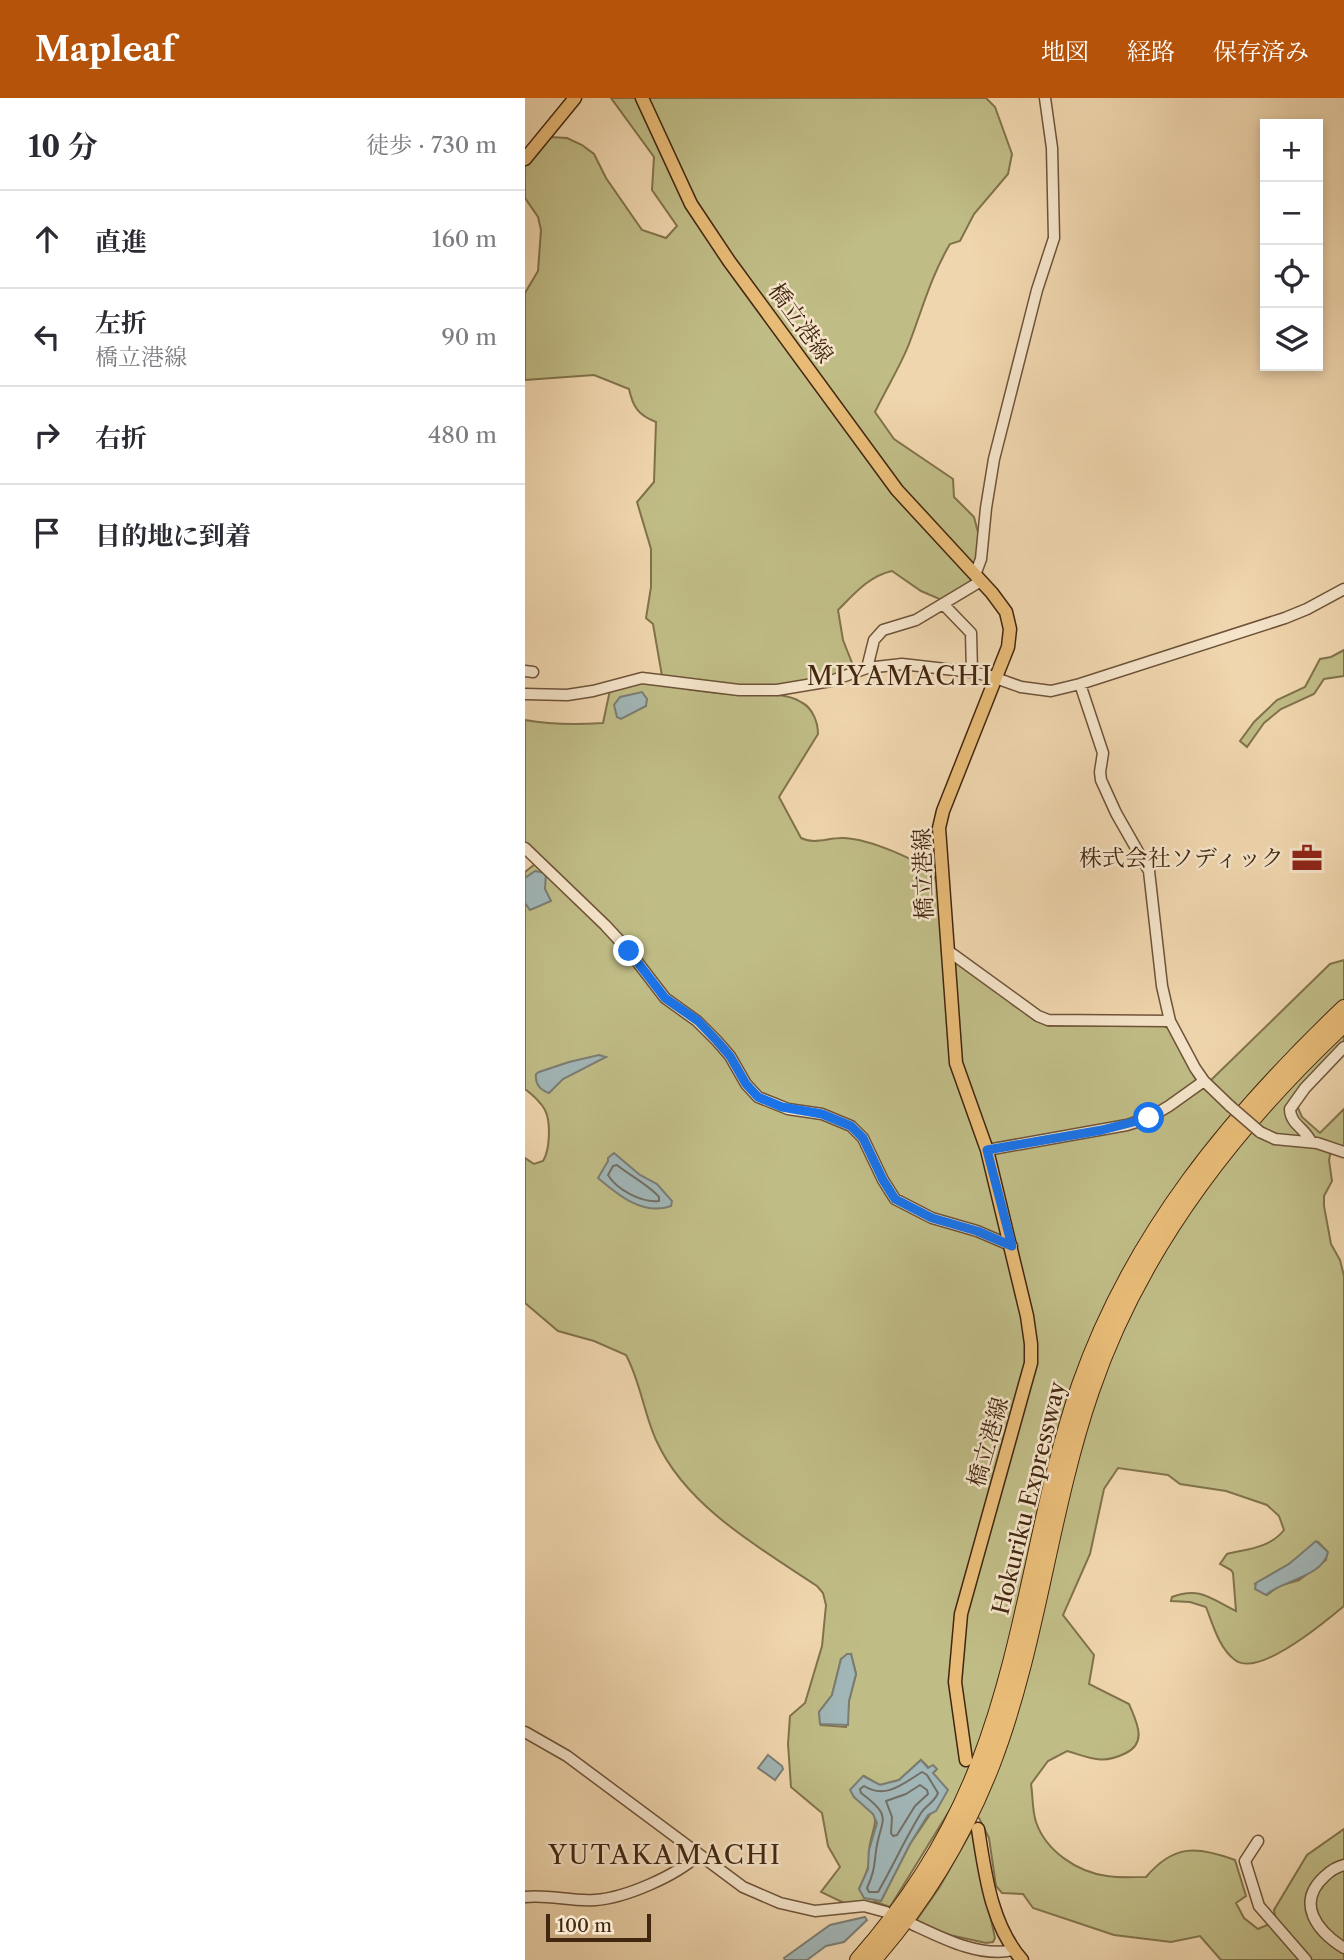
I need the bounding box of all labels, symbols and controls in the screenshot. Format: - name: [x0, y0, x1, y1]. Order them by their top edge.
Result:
- text: Mapleaf: [35, 29, 175, 70]
- text: 地図: [1041, 37, 1089, 66]
- text: 経路: [1127, 37, 1175, 66]
- text: 保存済み: [1213, 37, 1309, 66]
- map controls: [1260, 119, 1323, 371]
- button: +: [1260, 119, 1323, 182]
- text: 10 分: [28, 128, 98, 165]
- text: 徒歩 · 730 m: [366, 131, 497, 159]
- button: −: [1260, 182, 1323, 245]
- icon: ahead: [28, 220, 66, 258]
- text: 160 m: [432, 225, 497, 253]
- text: 直進: [95, 226, 147, 258]
- button: locate: [1260, 245, 1323, 308]
- street label: 橋立港線: [763, 278, 839, 368]
- text: 左折: [95, 307, 147, 339]
- button: layers: [1260, 308, 1323, 371]
- icon: left: [28, 318, 66, 356]
- text: 90 m: [441, 323, 497, 351]
- text: 橋立港線: [95, 343, 187, 371]
- icon: right: [28, 416, 66, 454]
- text: 480 m: [428, 421, 497, 449]
- text: 右折: [95, 422, 147, 454]
- icon: arrive: [28, 514, 66, 552]
- text: 目的地に到着: [95, 520, 251, 552]
- district label: MIYAMACHI: [807, 660, 993, 692]
- street label: 橋立港線: [907, 828, 939, 920]
- office icon: 株式会社ソディック: [1290, 841, 1324, 875]
- place label: 株式会社ソディック: [1079, 844, 1284, 872]
- route end: [613, 935, 644, 966]
- route start: [1133, 1102, 1164, 1133]
- street label: Hokuriku Expressway: [986, 1378, 1072, 1618]
- street label: 橋立港線: [962, 1394, 1014, 1490]
- district label: YUTAKAMACHI: [547, 1839, 782, 1871]
- scale bar: [546, 1911, 651, 1943]
- text: 100 m: [557, 1914, 612, 1937]

